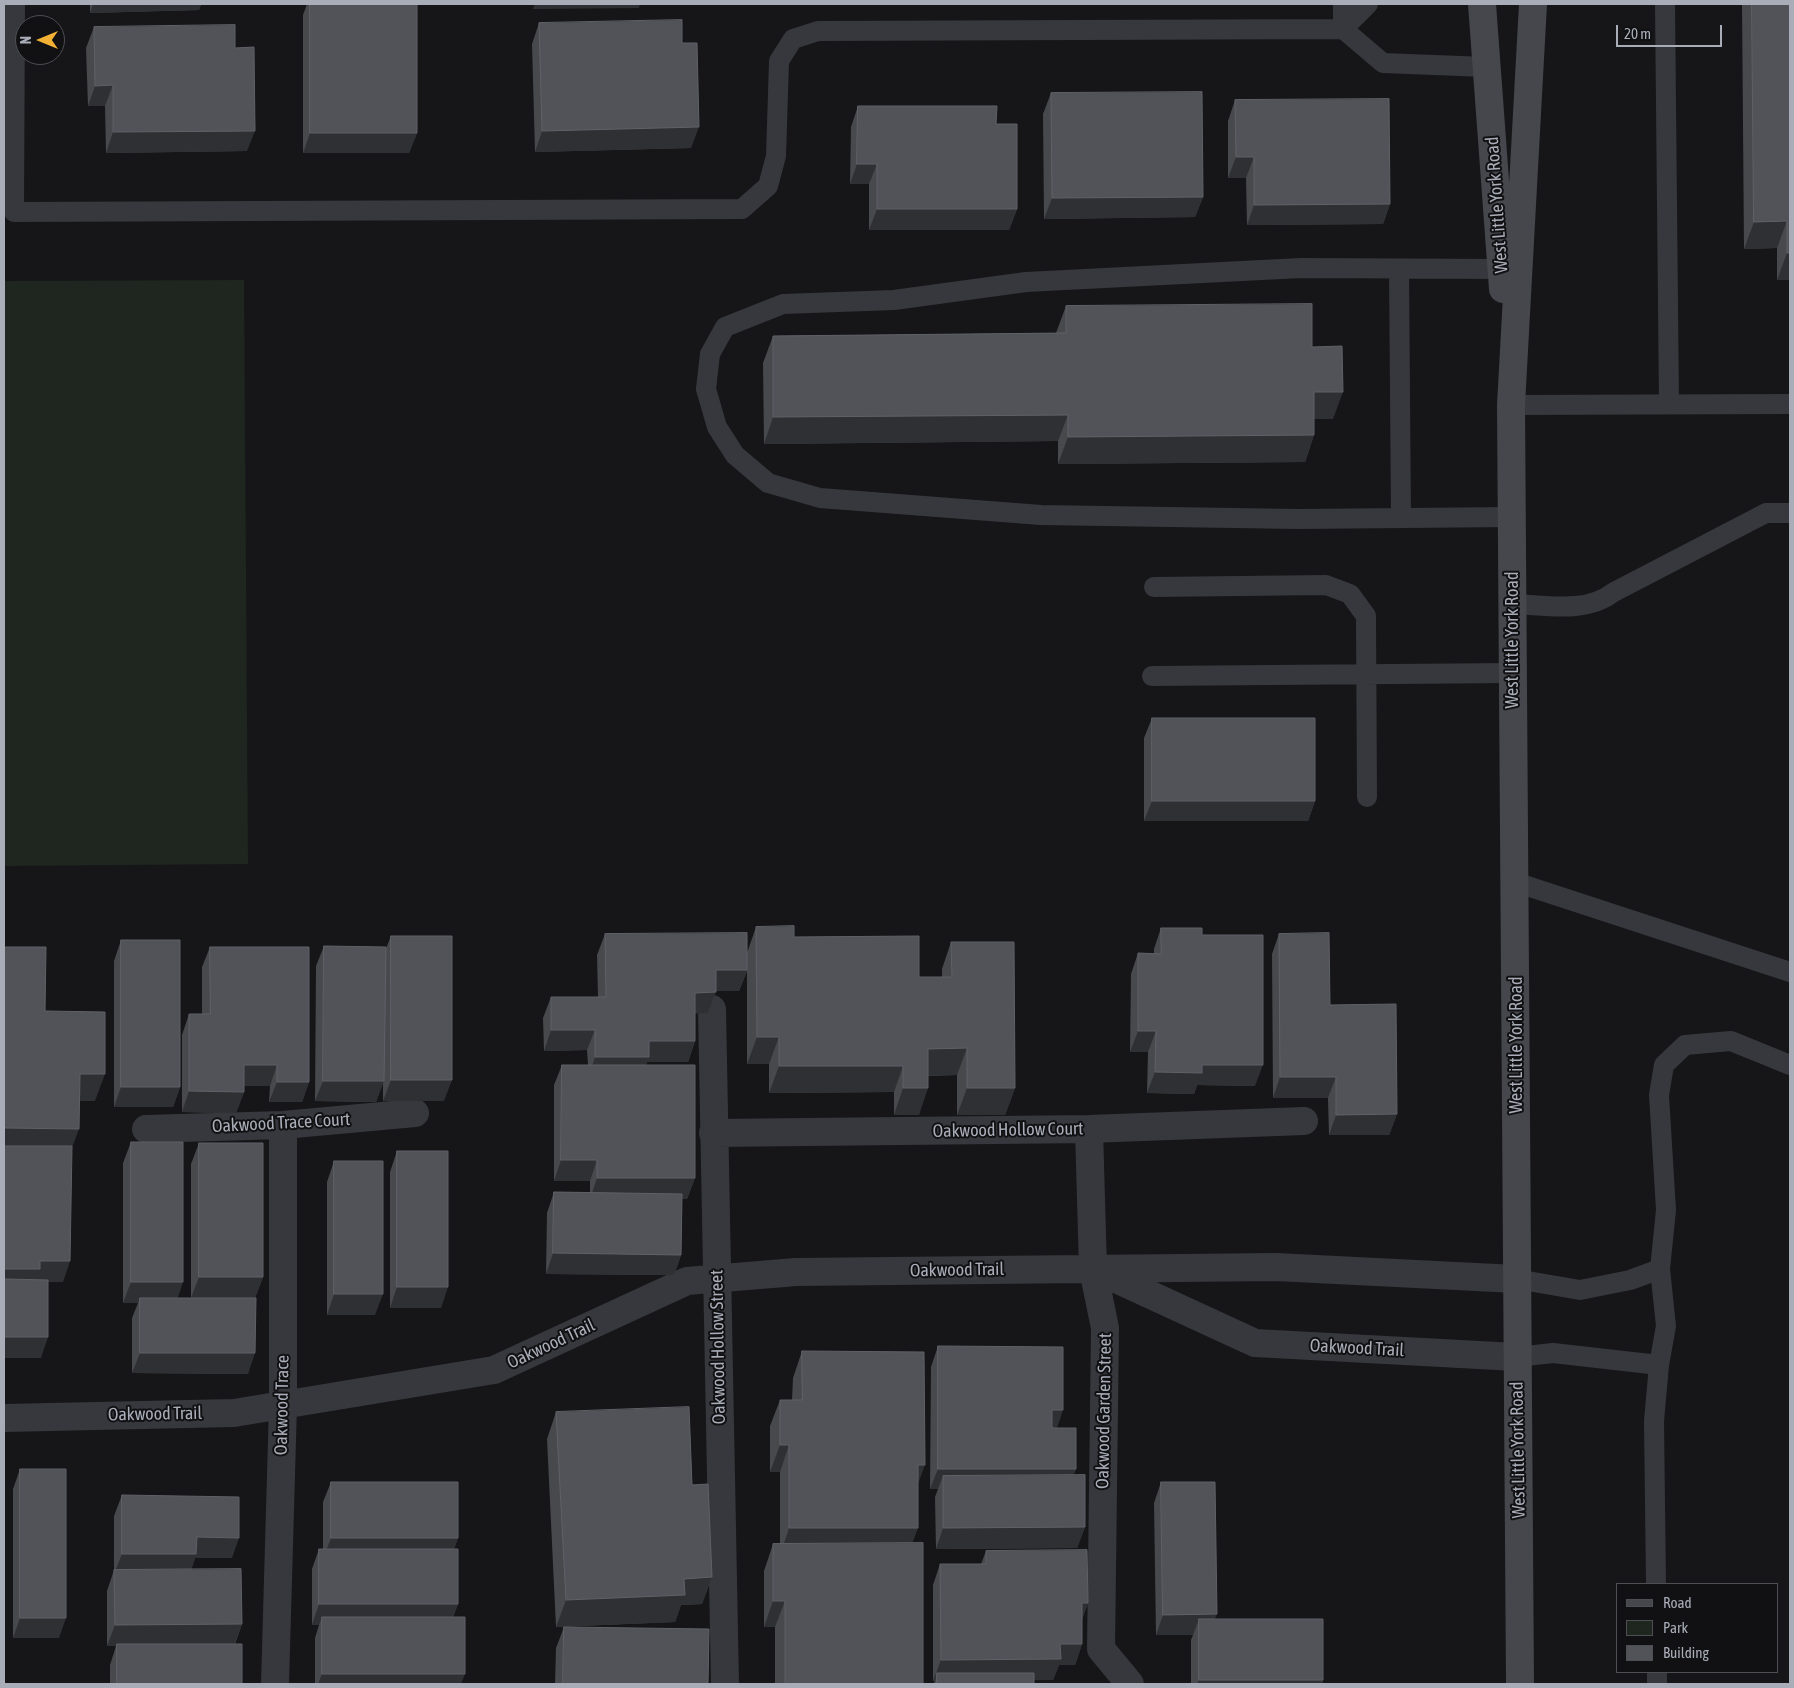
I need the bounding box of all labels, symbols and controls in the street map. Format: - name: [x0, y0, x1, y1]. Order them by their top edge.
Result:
- north arrow: [15, 15, 65, 65]
- scale bar: [1619, 15, 1725, 47]
- text: 20 m: [1624, 25, 1651, 42]
- text: N: [18, 36, 34, 44]
- street label: West Little York Road: [1481, 136, 1513, 274]
- street label: West Little York Road: [1501, 572, 1523, 708]
- street label: West Little York Road: [1505, 977, 1527, 1113]
- street label: Oakwood Trace Court: [211, 1109, 351, 1137]
- street label: Oakwood Hollow Court: [933, 1118, 1083, 1142]
- street label: Oakwood Trail: [910, 1258, 1004, 1282]
- street label: Oakwood Hollow Street: [706, 1270, 730, 1424]
- street label: Oakwood Trail: [504, 1314, 598, 1374]
- street label: Oakwood Garden Street: [1092, 1333, 1116, 1489]
- street label: Oakwood Trail: [1309, 1335, 1405, 1361]
- street label: Oakwood Trace: [270, 1355, 294, 1455]
- street label: West Little York Road: [1506, 1381, 1530, 1519]
- street label: Oakwood Trail: [108, 1402, 202, 1426]
- legend: [1616, 1583, 1779, 1673]
- text: Road: [1663, 1594, 1692, 1611]
- text: Park: [1663, 1619, 1688, 1636]
- text: Building: [1663, 1644, 1709, 1661]

